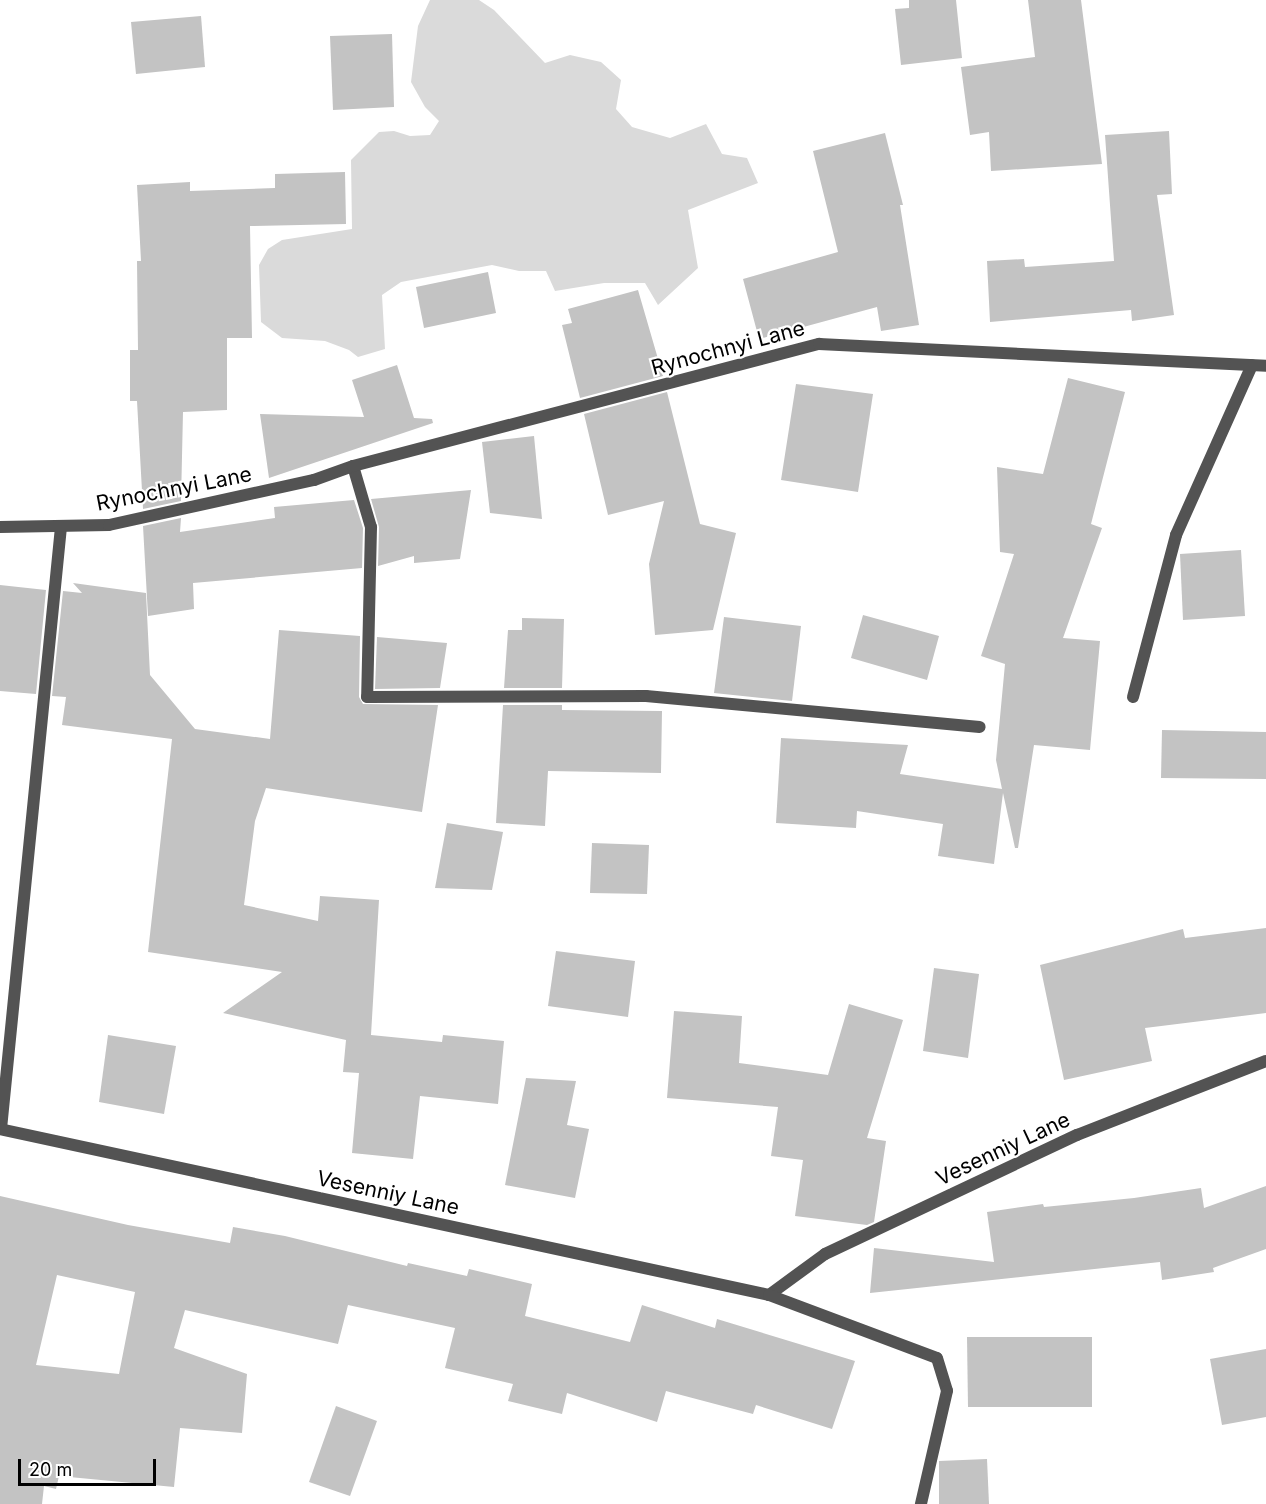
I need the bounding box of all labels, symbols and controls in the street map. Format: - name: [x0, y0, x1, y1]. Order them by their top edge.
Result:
- street label: Rynochnyi Lane: [648, 315, 808, 381]
- street label: Rynochnyi Lane: [94, 462, 254, 516]
- street label: Vesenniy Lane: [932, 1107, 1074, 1191]
- street label: Vesenniy Lane: [315, 1166, 461, 1220]
- scale bar: [21, 1447, 159, 1485]
- text: 20 m: [29, 1459, 72, 1480]

